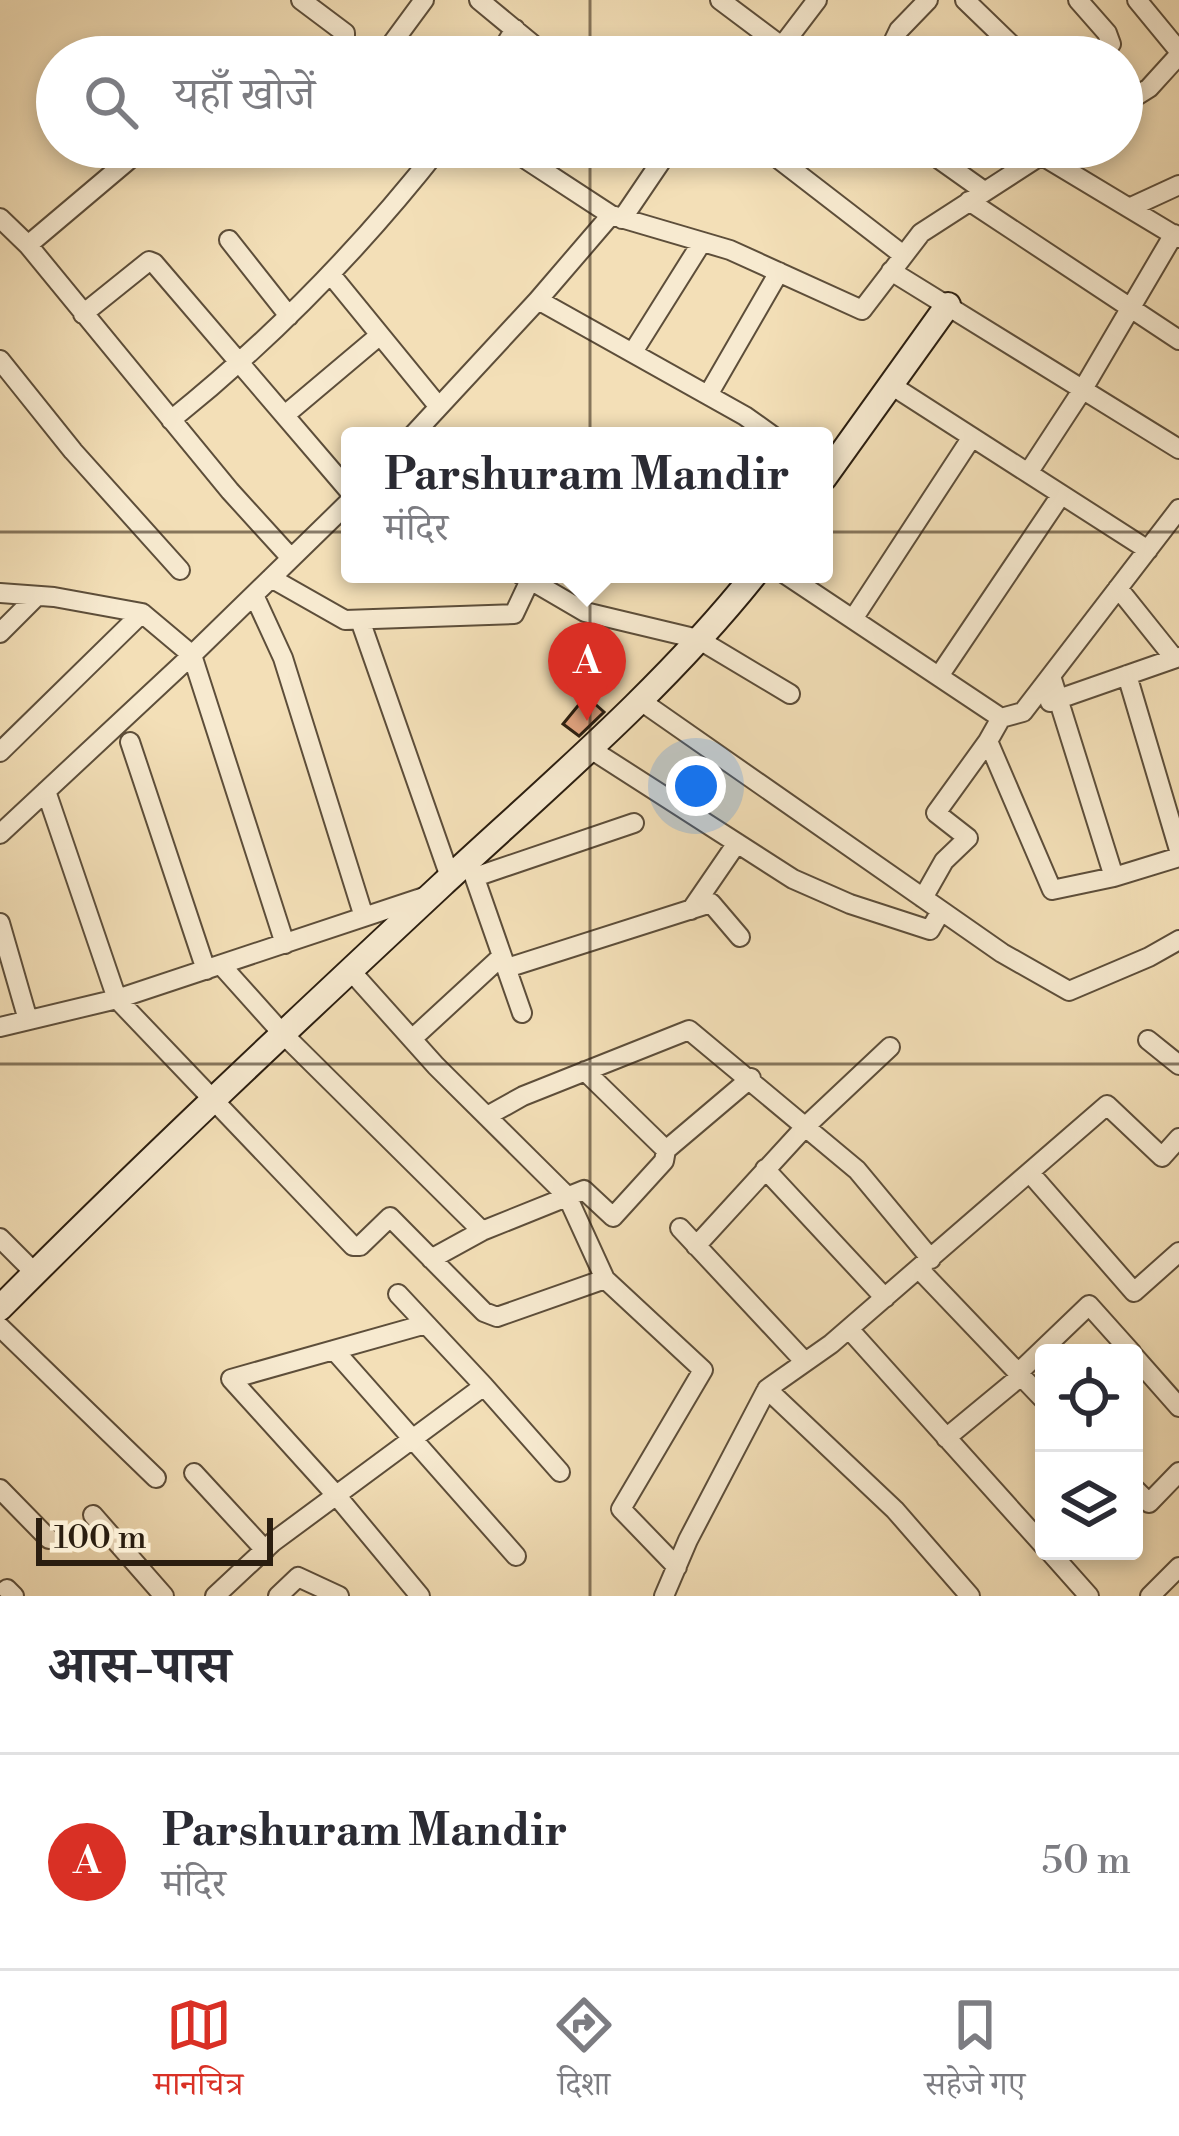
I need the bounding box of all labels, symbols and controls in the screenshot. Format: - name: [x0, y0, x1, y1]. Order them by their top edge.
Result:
- search box: [36, 36, 1143, 168]
- text: यहाँ खोजें: [174, 67, 315, 124]
- icon: search: [78, 69, 144, 135]
- popup: [341, 427, 833, 583]
- text: Parshuram Mandir: [384, 447, 790, 504]
- text: मंदिर: [384, 504, 448, 553]
- pin: A: [548, 622, 626, 721]
- your location: [666, 756, 726, 816]
- map controls: [1035, 1344, 1143, 1560]
- button: locate: [1035, 1344, 1143, 1452]
- button: layers: [1035, 1452, 1143, 1560]
- scale bar: [36, 1512, 273, 1565]
- text: 100 m: [54, 1518, 147, 1559]
- text: आस-पास: [48, 1635, 230, 1699]
- text: Parshuram Mandir: [162, 1803, 568, 1860]
- text: A: [73, 1837, 101, 1886]
- text: 50 m: [1041, 1837, 1131, 1886]
- text: मंदिर: [162, 1860, 226, 1909]
- tab: मानचित्र: [154, 1992, 243, 2116]
- tab: दिशा: [551, 1992, 617, 2116]
- tab: सहेजे गए: [925, 1992, 1025, 2116]

